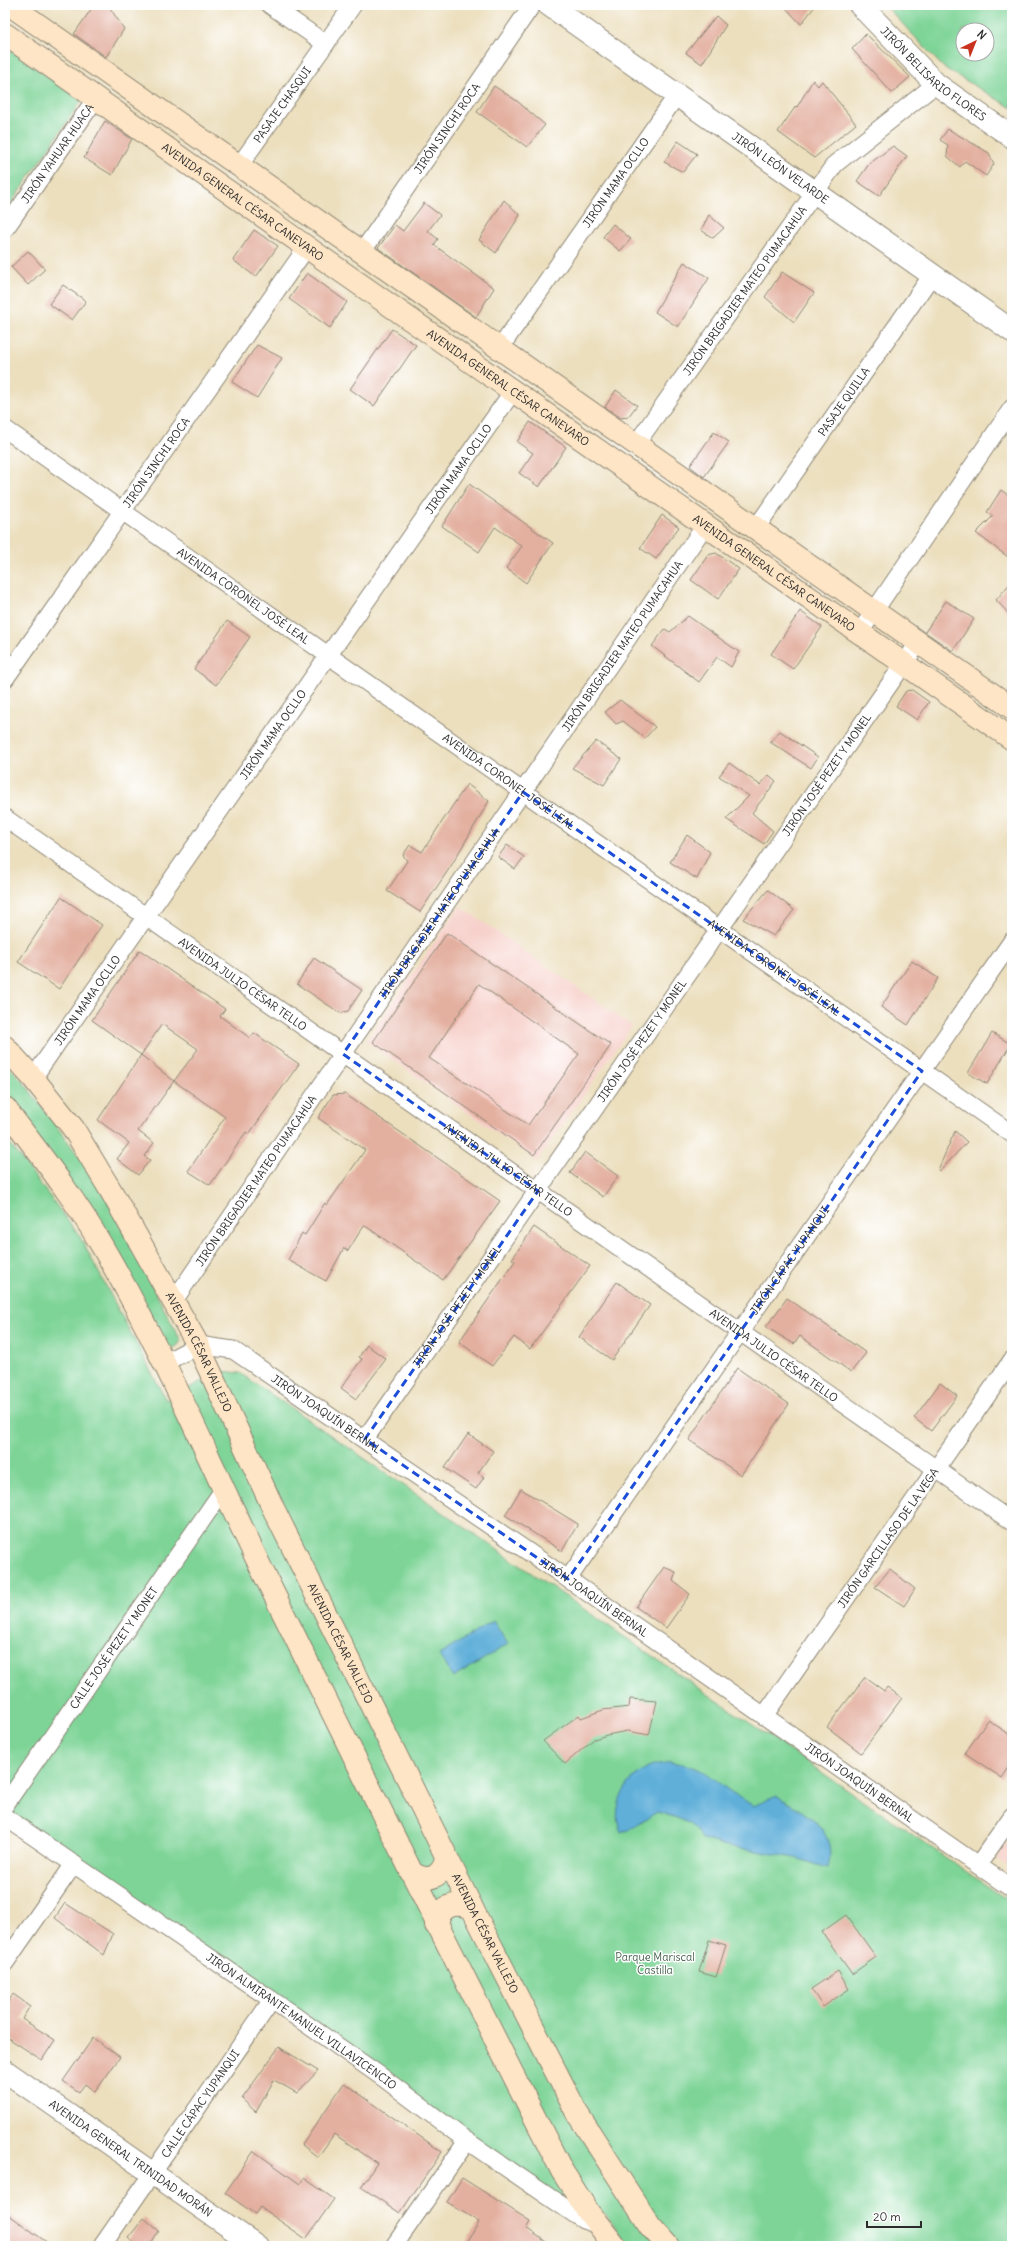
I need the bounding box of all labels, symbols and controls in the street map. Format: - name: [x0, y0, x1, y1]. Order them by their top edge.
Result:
- north arrow: [955, 22, 995, 62]
- street label: JIRÓN BELISARIO FLORES: [878, 23, 990, 123]
- street label: PASAJE CHASQUI: [251, 64, 314, 146]
- street label: JIRÓN SINCHI ROCA: [411, 80, 483, 176]
- street label: JIRÓN YAHUAR HUACA: [18, 101, 97, 206]
- street label: JIRÓN LEÓN VELARDE: [729, 129, 831, 207]
- street label: JIRÓN MAMA OCLLO: [579, 135, 652, 230]
- street label: AVENIDA GENERAL CÉSAR CANEVARO: [159, 140, 326, 264]
- street label: JIRÓN BRIGADIER MATEO PUMACAHUA: [680, 203, 810, 378]
- street label: AVENIDA GENERAL CÉSAR CANEVARO: [424, 326, 592, 449]
- street label: PASAJE QUILLA: [815, 364, 873, 439]
- street label: JIRÓN SINCHI ROCA: [120, 415, 193, 511]
- street label: JIRÓN MAMA OCLLO: [422, 421, 495, 517]
- street label: AVENIDA GENERAL CÉSAR CANEVARO: [690, 511, 858, 634]
- street label: AVENIDA CORONEL JOSÉ LEAL: [174, 545, 312, 647]
- street label: JIRÓN BRIGADIER MATEO PUMACAHUA: [559, 558, 686, 734]
- street label: JIRÓN MAMA OCLLO: [237, 687, 309, 782]
- street label: JIRÓN JOSÉ PEZET Y MONEL: [779, 711, 874, 839]
- street label: AVENIDA CORONEL JOSÉ LEAL: [440, 730, 578, 833]
- street label: JIRÓN BRIGADIER MATEO PUMACAHUA: [376, 825, 503, 1002]
- street label: AVENIDA CORONEL JOSÉ LEAL: [705, 916, 843, 1019]
- street label: AVENIDA JULIO CÉSAR TELLO: [176, 934, 310, 1034]
- street label: JIRÓN MAMA OCLLO: [51, 952, 124, 1048]
- street label: JIRÓN JOSÉ PEZET Y MONEL: [594, 977, 689, 1105]
- street label: JIRÓN BRIGADIER MATEO PUMACAHUA: [193, 1093, 320, 1269]
- street label: AVENIDA JULIO CÉSAR TELLO: [441, 1120, 575, 1220]
- street label: JIRÓN CÁPAC YUPANQUI: [747, 1203, 832, 1317]
- street label: JIRÓN JOSÉ PEZET Y MONEL: [409, 1243, 504, 1371]
- street label: AVENIDA CÉSAR VALLEJO: [163, 1290, 235, 1414]
- street label: AVENIDA JULIO CÉSAR TELLO: [707, 1306, 841, 1405]
- street label: JIRÓN JOAQUÍN BERNAL: [269, 1371, 384, 1456]
- street label: JIRÓN GARCILLASO DE LA VEGA: [834, 1465, 942, 1611]
- street label: JIRÓN JOAQUÍN BERNAL: [536, 1554, 651, 1640]
- street label: AVENIDA CÉSAR VALLEJO: [305, 1581, 376, 1706]
- street label: CALLE JOSÉ PEZET Y MONET: [67, 1584, 161, 1712]
- street label: JIRÓN JOAQUÍN BERNAL: [802, 1740, 917, 1825]
- street label: AVENIDA CÉSAR VALLEJO: [449, 1871, 521, 1996]
- street label: JIRÓN ALMIRANTE MANUEL VILLAVICENCIO: [203, 1950, 400, 2093]
- park label: Parque Mariscal Castilla: [615, 1950, 695, 1977]
- street label: CALLE CÁPAC YUPANQUI: [158, 2047, 243, 2160]
- street label: AVENIDA GENERAL TRINIDAD MORÁN: [46, 2097, 215, 2220]
- scale bar: [867, 2203, 921, 2229]
- text: 20 m: [873, 2209, 901, 2224]

